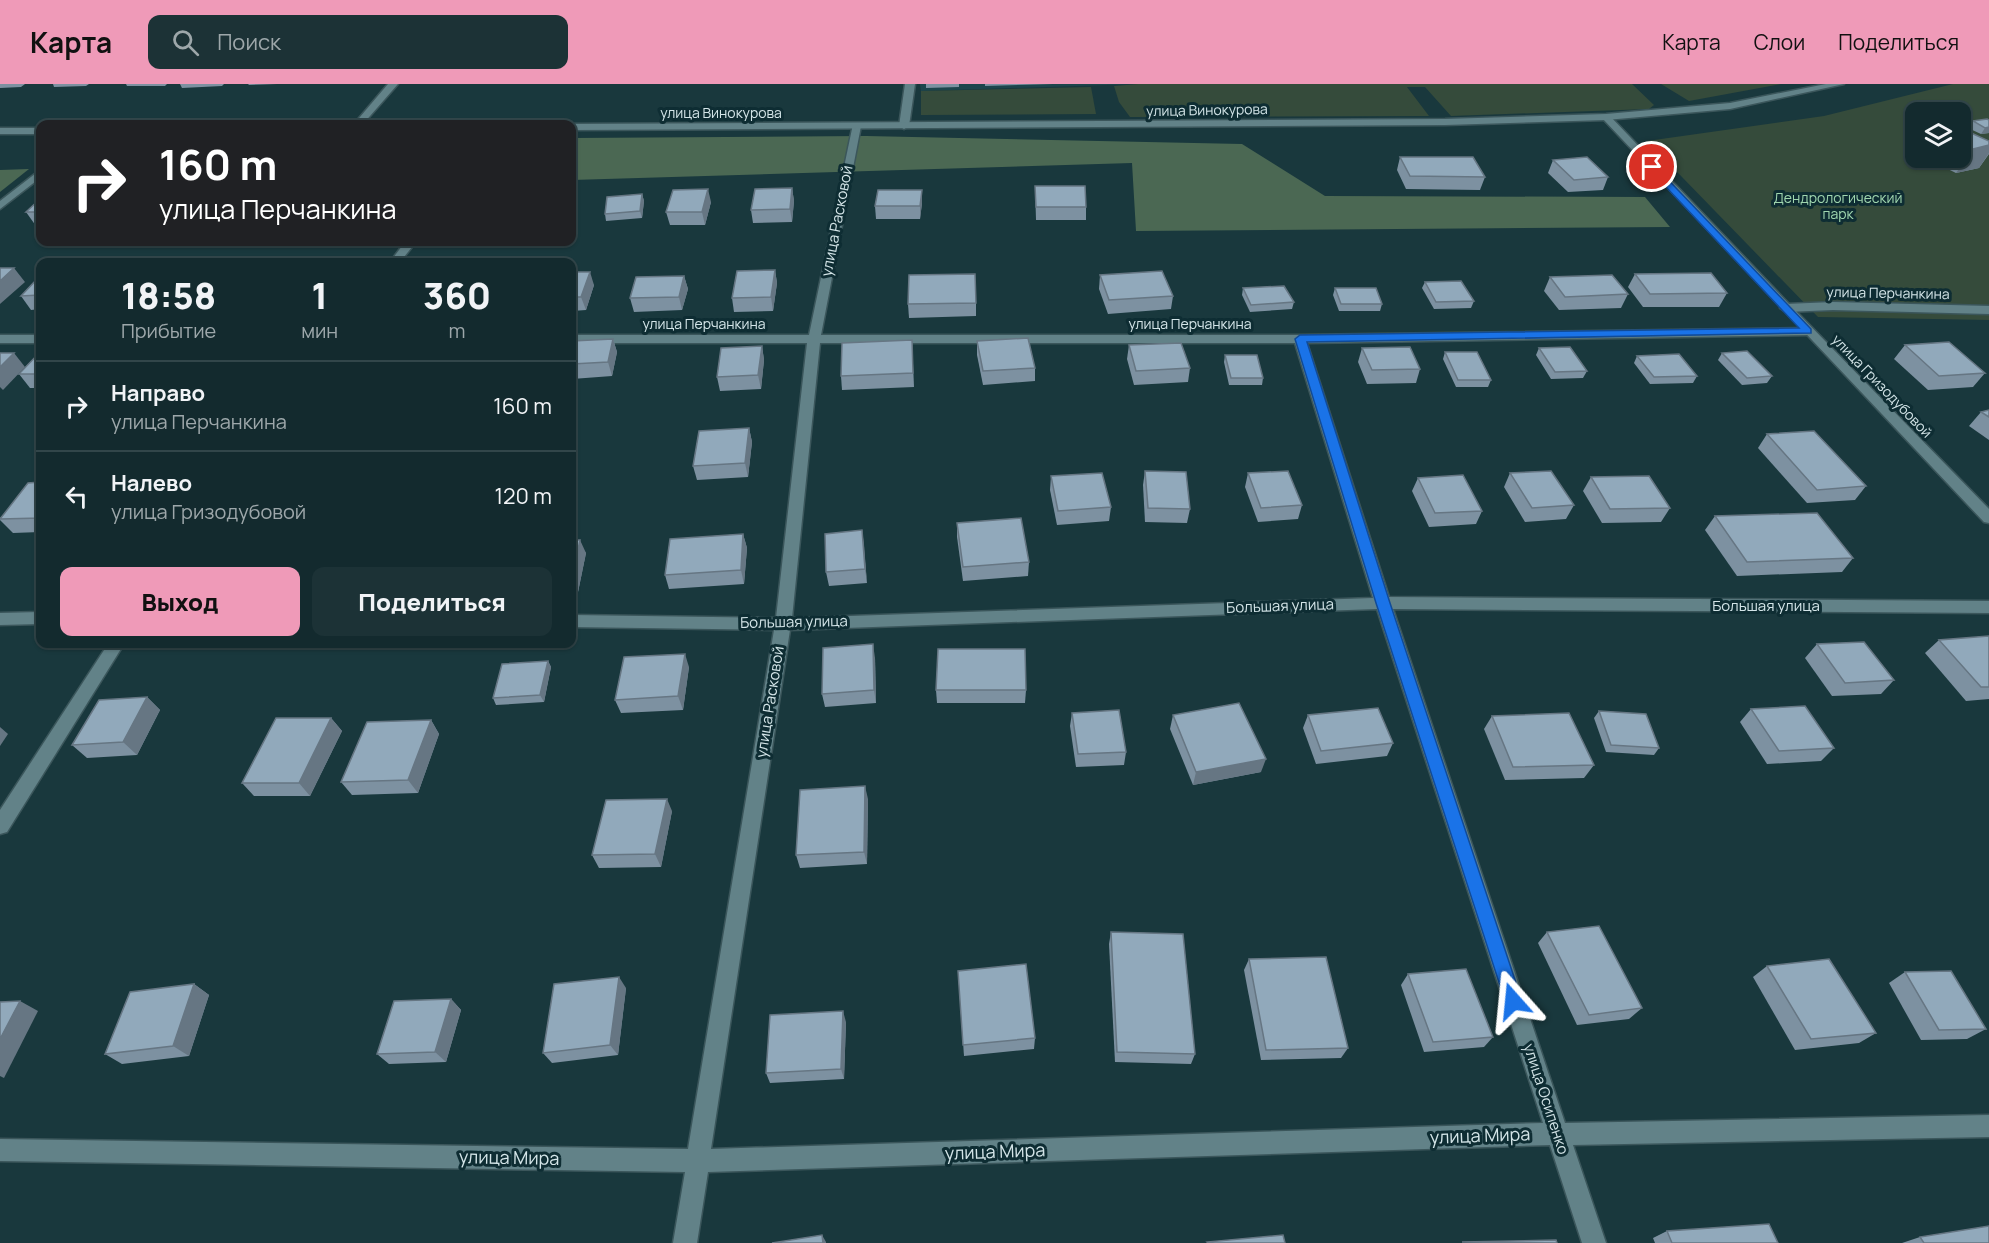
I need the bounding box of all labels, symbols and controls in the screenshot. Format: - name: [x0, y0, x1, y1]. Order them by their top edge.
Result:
- search box: [148, 15, 568, 69]
- text: Карта: [30, 23, 112, 61]
- icon: search: [169, 26, 202, 59]
- text: Поиск: [217, 27, 281, 57]
- text: Карта: [1662, 28, 1721, 56]
- text: Слои: [1754, 28, 1805, 56]
- text: Поделиться: [1838, 28, 1959, 56]
- street label: улица Винокурова: [1146, 99, 1268, 120]
- map controls: [1905, 102, 1971, 168]
- button: layers: [1905, 102, 1971, 168]
- street label: улица Винокурова: [660, 103, 782, 122]
- text: 160 m: [159, 135, 277, 193]
- pin: [1626, 141, 1677, 192]
- icon: right: [60, 144, 138, 222]
- icon: arrive: [1635, 150, 1668, 183]
- street label: улица Расковой: [815, 164, 858, 278]
- park label: Дендрологический парк: [1774, 188, 1902, 223]
- text: улица Перчанкина: [159, 190, 396, 227]
- text: 18:58: [121, 271, 216, 320]
- text: 1: [311, 271, 328, 320]
- text: 360: [423, 271, 491, 320]
- street label: улица Перчанкина: [1826, 282, 1950, 303]
- street label: улица Перчанкина: [642, 314, 766, 333]
- street label: улица Перчанкина: [1128, 314, 1252, 333]
- text: Прибытие: [121, 317, 216, 344]
- text: мин: [301, 317, 338, 344]
- text: m: [449, 317, 466, 344]
- street label: улица Гризодубовой: [1828, 330, 1937, 441]
- text: Направо: [111, 378, 205, 408]
- icon: right: [60, 390, 93, 423]
- text: 160 m: [493, 391, 552, 421]
- text: улица Перчанкина: [111, 408, 287, 435]
- text: Налево: [111, 468, 192, 498]
- icon: left: [60, 480, 93, 513]
- text: 120 m: [494, 481, 552, 511]
- text: улица Гризодубовой: [111, 498, 306, 525]
- button: Выход: [60, 567, 300, 636]
- button: Поделиться: [312, 567, 552, 636]
- street label: Большая улица: [1226, 593, 1334, 618]
- street label: Большая улица: [1712, 595, 1820, 616]
- street label: Большая улица: [740, 610, 848, 633]
- street label: улица Расковой: [750, 645, 789, 759]
- position arrow: [1481, 969, 1545, 1033]
- street label: улица Осипенко: [1519, 1041, 1574, 1157]
- street label: улица Мира: [1429, 1121, 1531, 1149]
- street label: улица Мира: [944, 1137, 1046, 1165]
- street label: улица Мира: [459, 1144, 559, 1170]

